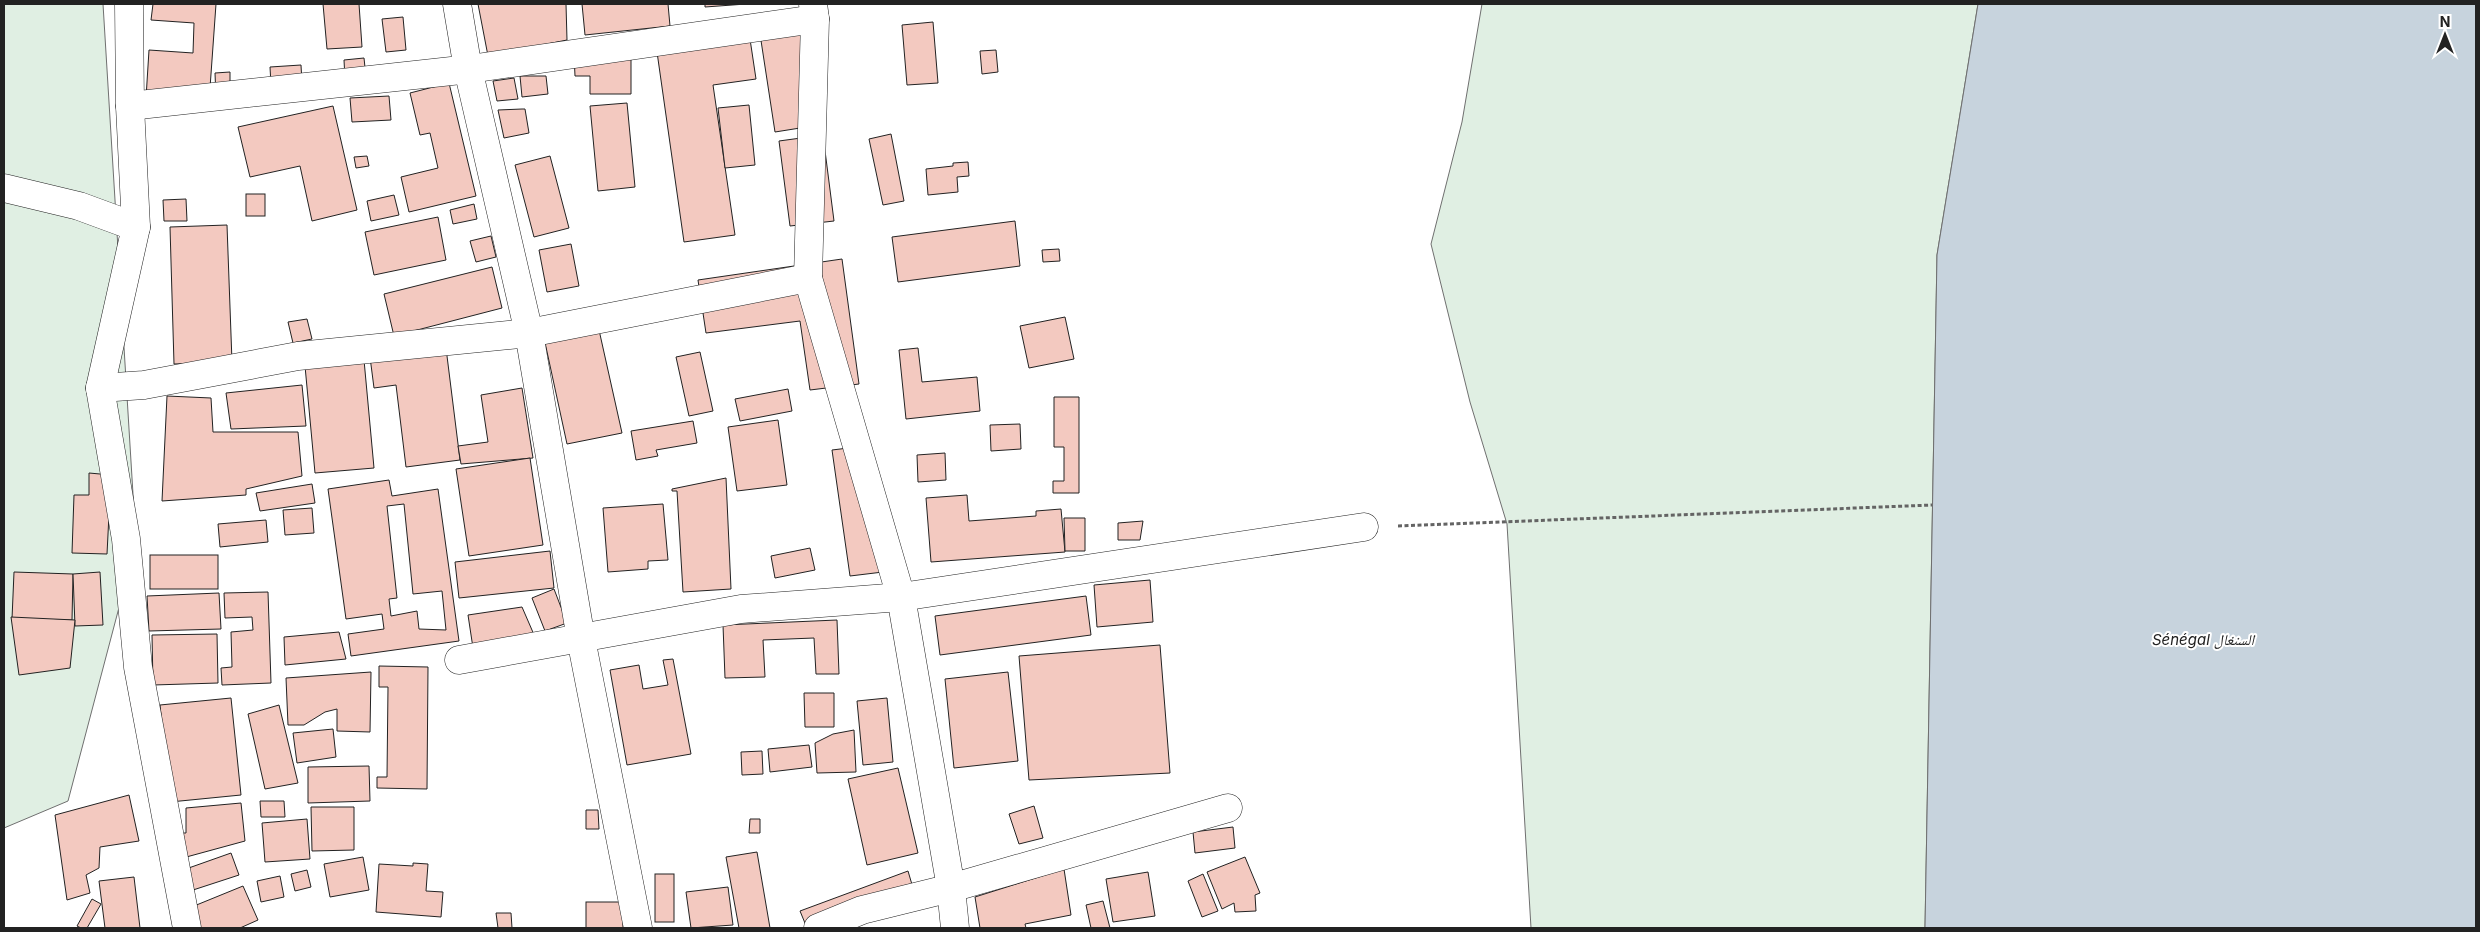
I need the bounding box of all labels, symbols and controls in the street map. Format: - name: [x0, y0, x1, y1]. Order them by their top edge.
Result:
- north arrow: [2420, 10, 2470, 60]
- text: N: [2440, 13, 2450, 30]
- water label: Sénégal السنغال: [2152, 630, 2255, 649]

